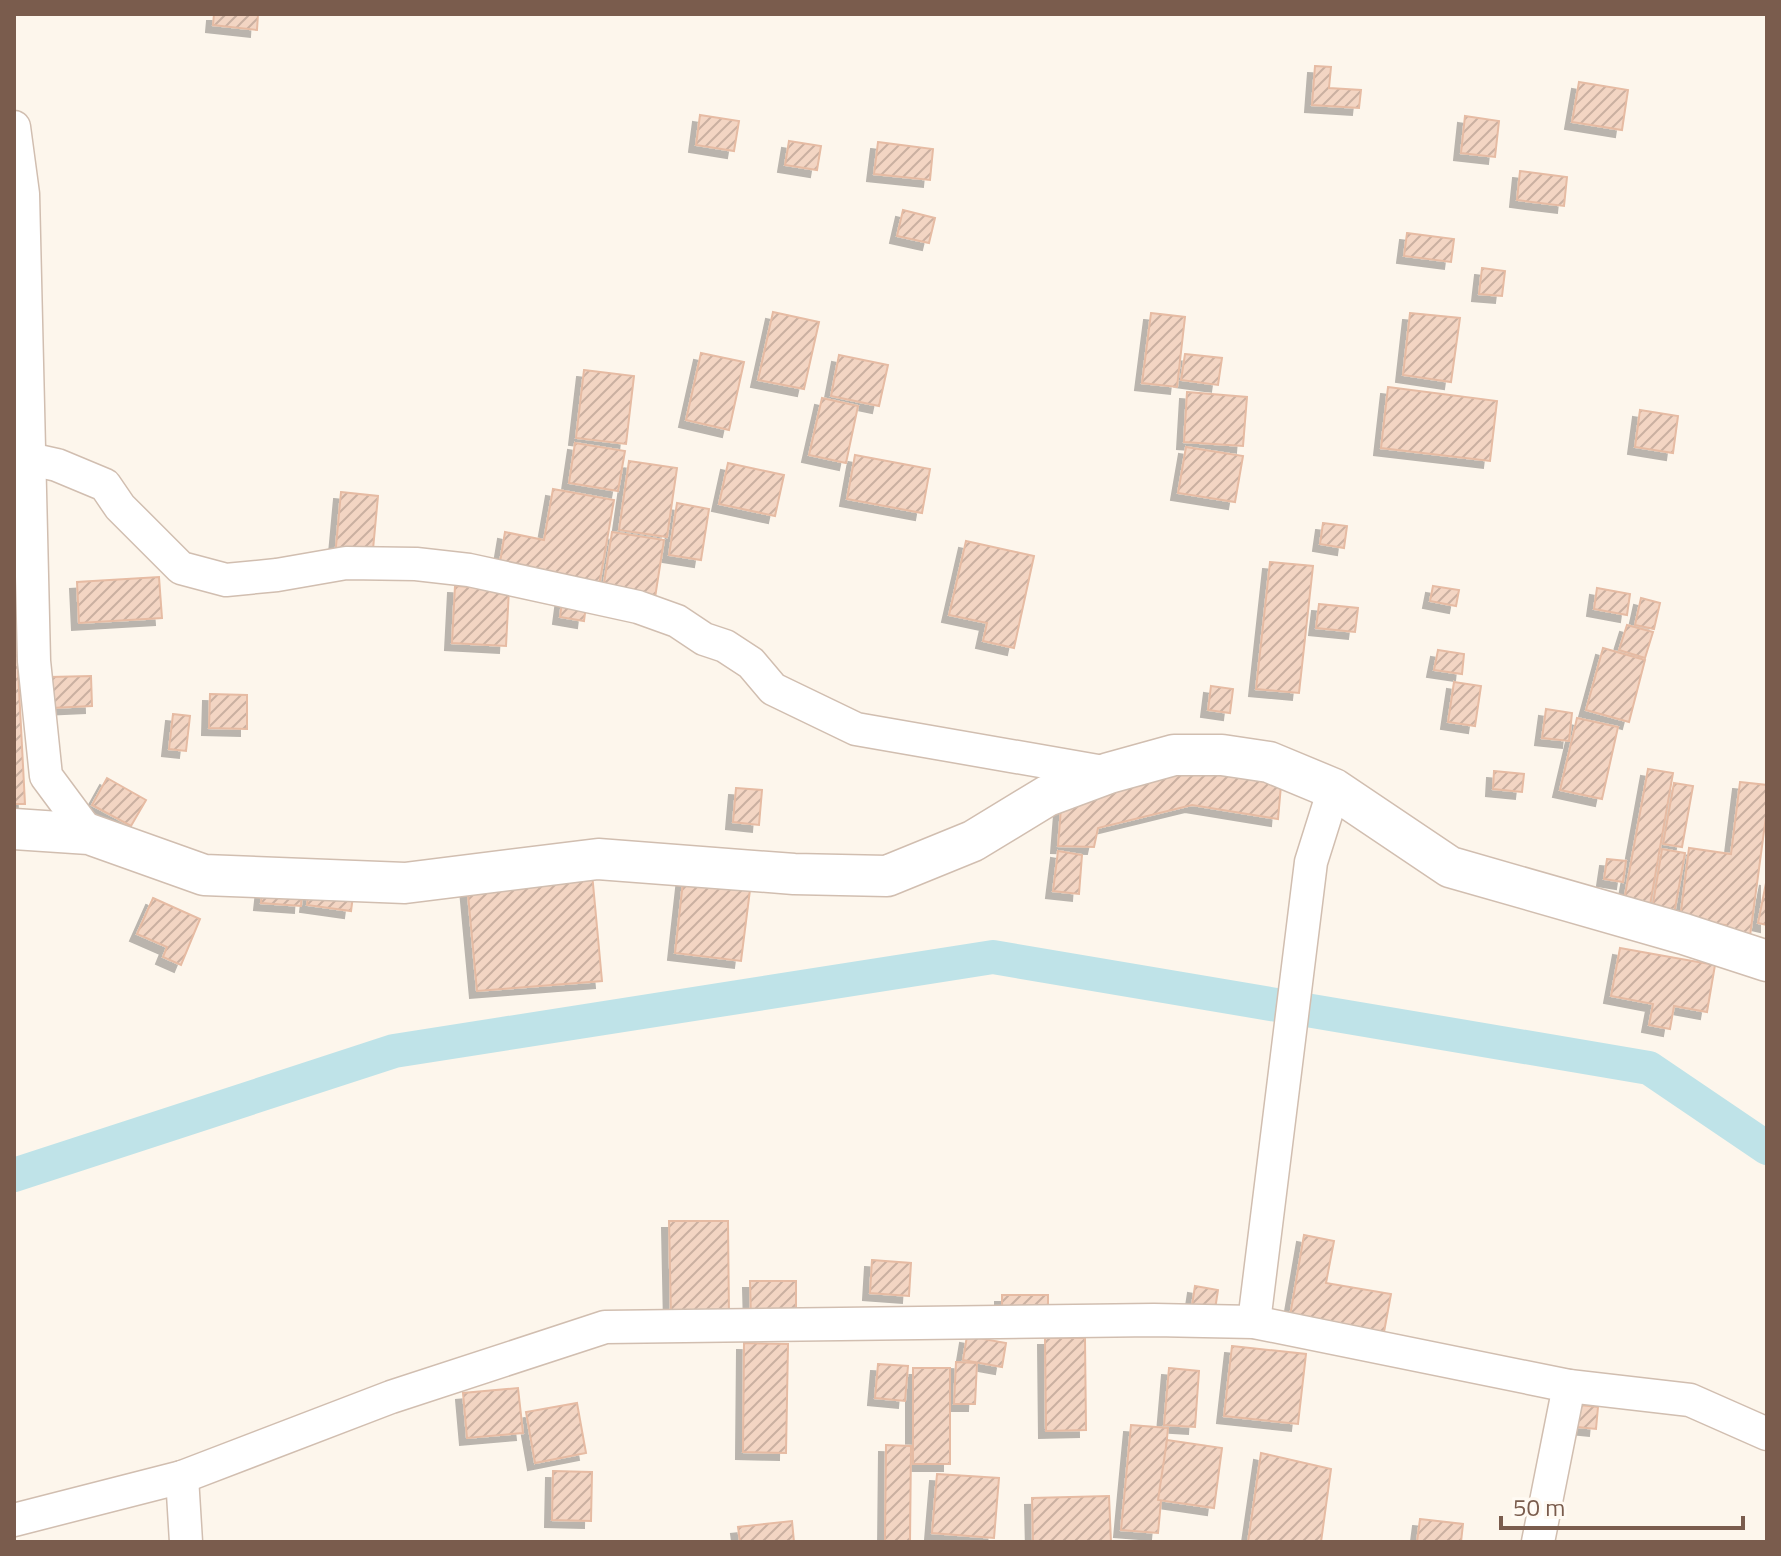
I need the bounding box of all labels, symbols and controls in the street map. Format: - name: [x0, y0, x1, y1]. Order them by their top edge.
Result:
- scale bar: [1501, 1480, 1743, 1530]
- text: 50 m: [1513, 1489, 1565, 1525]

